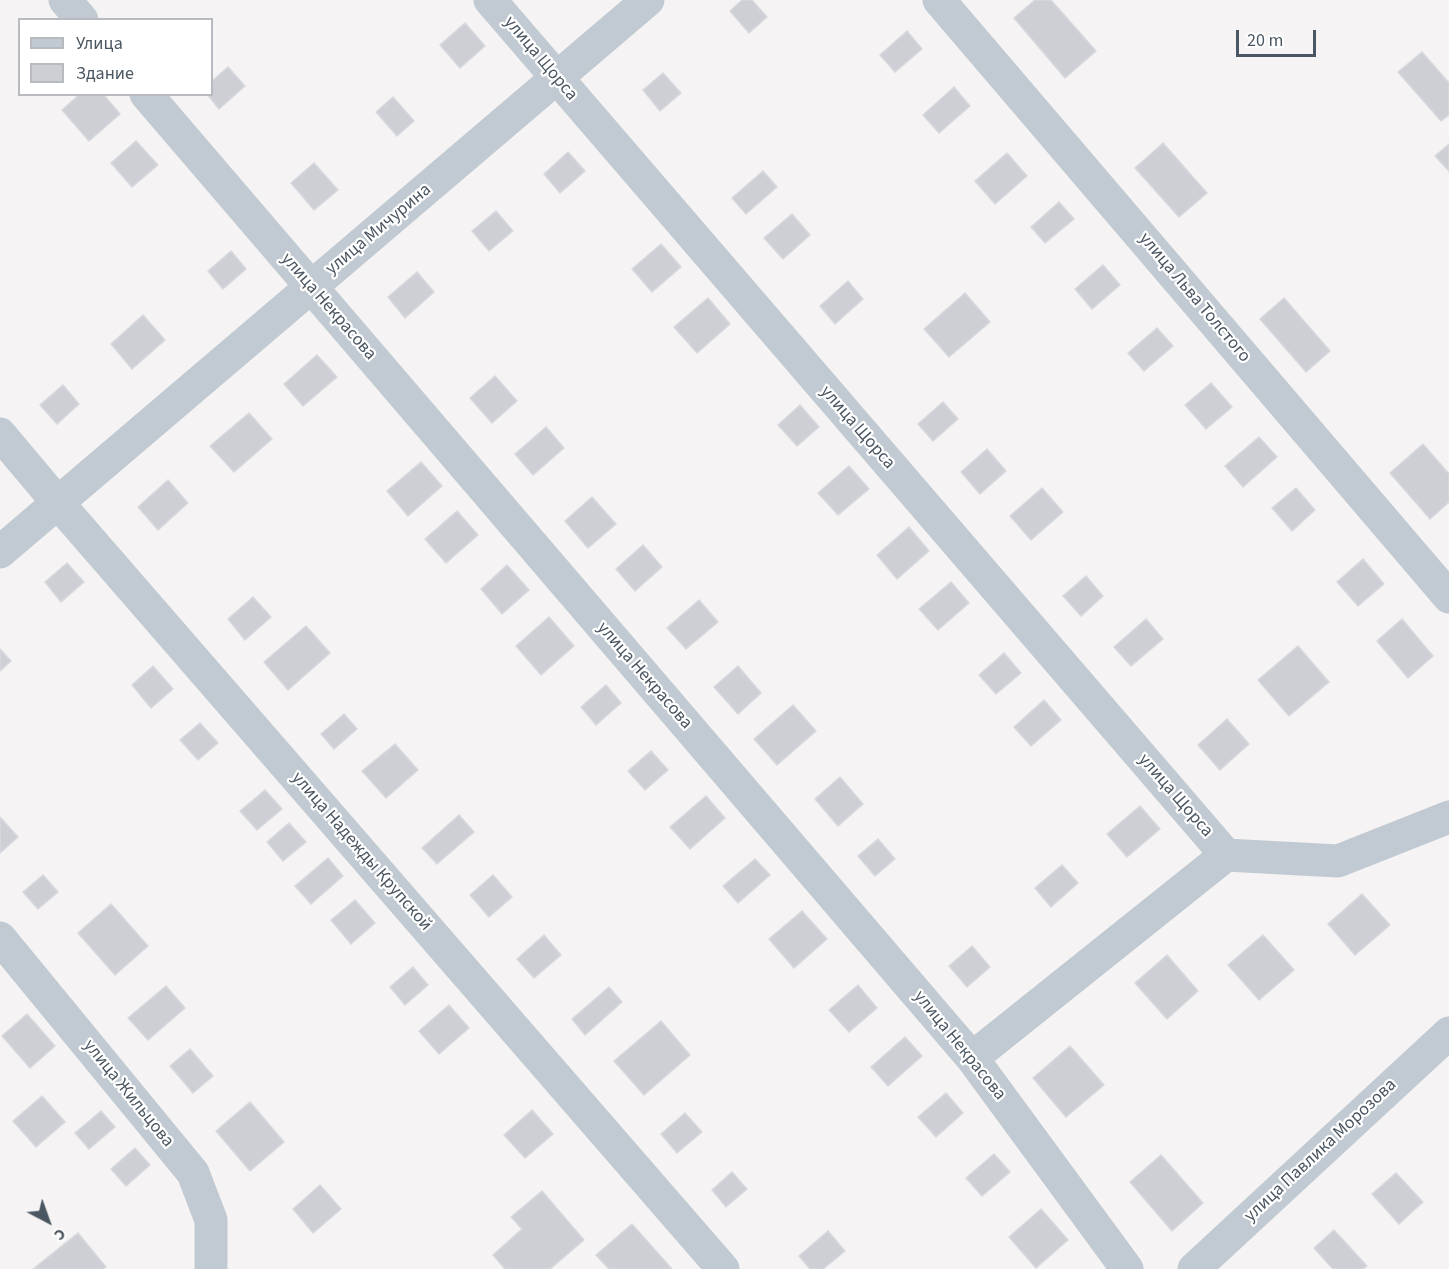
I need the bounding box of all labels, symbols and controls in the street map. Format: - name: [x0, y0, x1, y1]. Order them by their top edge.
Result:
- street label: улица Щорса: [498, 12, 582, 106]
- legend: [18, 18, 213, 96]
- scale bar: [1239, 18, 1318, 56]
- text: 20 m: [1247, 28, 1283, 53]
- text: Улица: [76, 31, 123, 56]
- text: Здание: [76, 61, 134, 86]
- street label: улица Мичурина: [322, 180, 436, 280]
- street label: улица Льва Толстого: [1133, 229, 1255, 367]
- street label: улица Некрасова: [276, 249, 380, 365]
- street label: улица Щорса: [815, 382, 899, 474]
- street label: улица Некрасова: [592, 618, 696, 734]
- street label: улица Щорса: [1133, 750, 1217, 842]
- street label: улица Надежды Крупской: [286, 768, 436, 936]
- street label: улица Некрасова: [908, 987, 1010, 1105]
- street label: улица Жильцова: [78, 1036, 178, 1152]
- street label: улица Павлика Морозова: [1240, 1075, 1402, 1227]
- north arrow: [18, 1191, 78, 1251]
- text: С: [49, 1223, 71, 1246]

